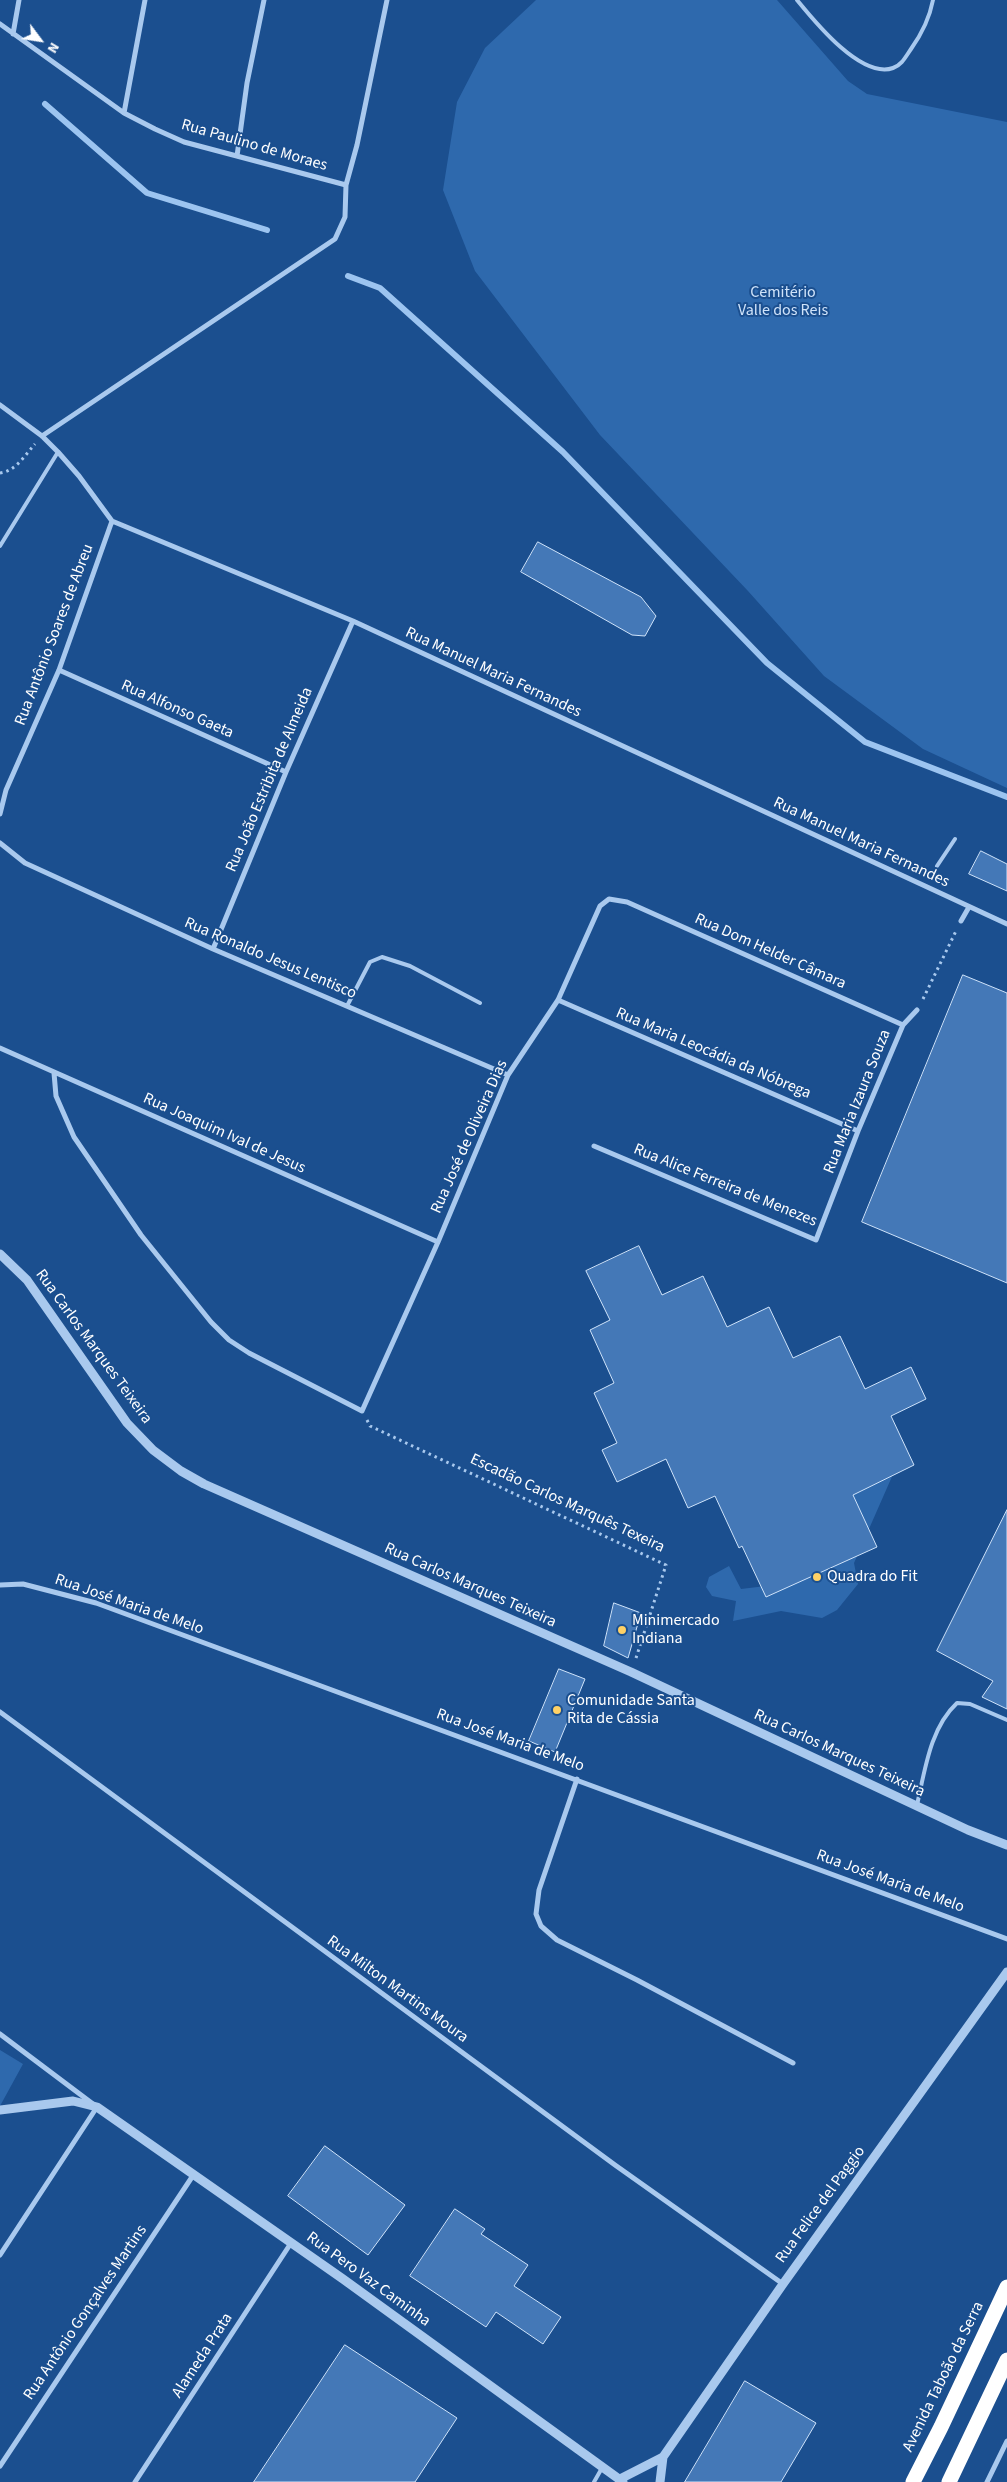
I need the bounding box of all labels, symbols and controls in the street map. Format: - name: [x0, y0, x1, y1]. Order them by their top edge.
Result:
- north arrow: [15, 15, 65, 65]
- text: N: [42, 39, 64, 57]
- street label: Rua Paulino de Moraes: [179, 116, 329, 176]
- park label: Cemitério Valle dos Reis: [738, 283, 828, 321]
- street label: Rua Antônio Soares de Abreu: [11, 542, 99, 728]
- street label: Rua Manuel Maria Fernandes: [402, 624, 584, 722]
- street label: Rua Alfonso Gaeta: [118, 677, 236, 743]
- street label: Rua João Estribita de Almeida: [222, 685, 318, 875]
- street label: Rua Manuel Maria Fernandes: [770, 794, 952, 892]
- street label: Rua Dom Helder Câmara: [691, 910, 849, 994]
- street label: Rua Ronaldo Jesus Lentisco: [181, 914, 359, 1004]
- street label: Rua Maria Leocádia da Nóbrega: [613, 1004, 813, 1104]
- street label: Rua Maria Izaura Souza: [820, 1027, 896, 1177]
- street label: Rua José de Oliveira Dias: [427, 1057, 513, 1217]
- street label: Rua Joaquim Ival de Jesus: [140, 1090, 308, 1178]
- street label: Rua Alice Ferreira de Menezes: [630, 1140, 820, 1232]
- street label: Rua Carlos Marques Teixeira: [30, 1266, 156, 1428]
- street label: Escadão Carlos Marquês Texeira: [467, 1450, 667, 1558]
- street label: Rua Carlos Marques Teixeira: [381, 1539, 559, 1633]
- place label: Quadra do Fit: [827, 1567, 918, 1587]
- street label: Rua José Maria de Melo: [52, 1571, 206, 1639]
- marker: Quadra do Fit: [811, 1571, 823, 1583]
- place label: Minimercado Indiana: [632, 1611, 720, 1649]
- marker: Minimercado Indiana: [616, 1624, 628, 1636]
- place label: Comunidade Santa Rita de Cássia: [567, 1691, 695, 1729]
- marker: Comunidade Santa Rita de Cássia: [551, 1704, 563, 1716]
- street label: Rua José Maria de Melo: [433, 1705, 587, 1777]
- street label: Rua Carlos Marques Teixeira: [751, 1706, 927, 1802]
- street label: Rua José Maria de Melo: [813, 1846, 967, 1918]
- street label: Rua Milton Martins Moura: [323, 1932, 471, 2048]
- street label: Rua Felice del Paggio: [772, 2143, 870, 2267]
- street label: Rua Antônio Gonçalves Martins: [20, 2222, 152, 2404]
- street label: Rua Pero Vaz Caminha: [302, 2228, 434, 2332]
- street label: Avenida Taboão da Serra: [899, 2299, 989, 2455]
- street label: Alameda Prata: [168, 2310, 238, 2402]

